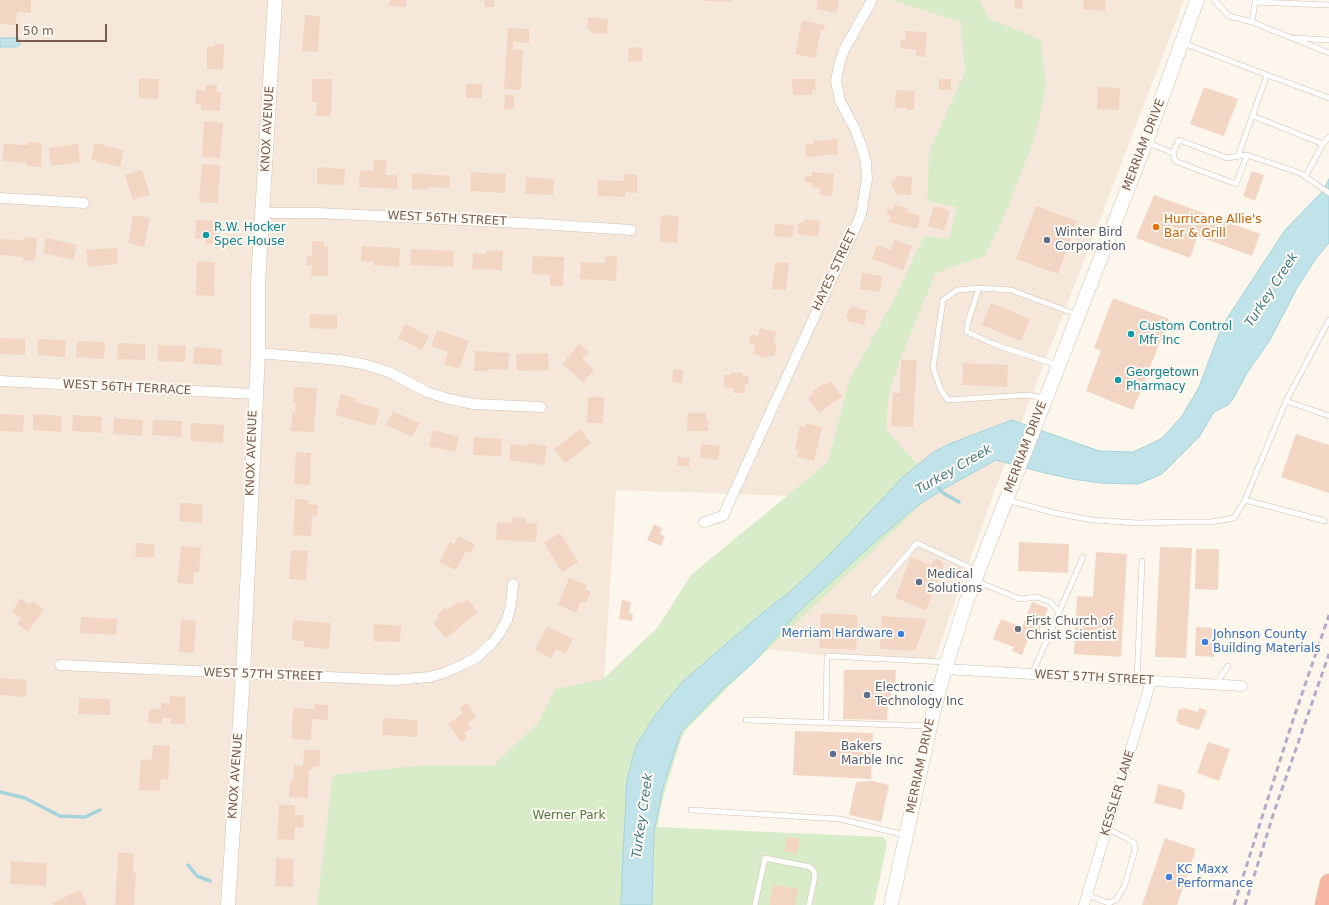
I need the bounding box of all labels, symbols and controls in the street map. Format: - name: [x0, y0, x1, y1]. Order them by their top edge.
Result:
- scale bar: [18, 16, 109, 42]
- text: 50 m: [23, 24, 54, 38]
- street label: KNOX AVENUE: [259, 86, 277, 172]
- street label: MERRIAM DRIVE: [1120, 97, 1168, 193]
- street label: WEST 56TH STREET: [387, 209, 507, 229]
- place label: Hurricane Allie's Bar & Grill: [1164, 213, 1262, 241]
- place label: R.W. Hocker Spec House: [214, 221, 286, 249]
- marker: Hurricane Allie's Bar & Grill: [1151, 222, 1161, 232]
- place label: Winter Bird Corporation: [1055, 226, 1126, 254]
- street label: HAYES STREET: [810, 227, 860, 313]
- marker: R.W. Hocker Spec House: [201, 230, 211, 240]
- marker: Winter Bird Corporation: [1042, 235, 1052, 245]
- water label: Turkey Creek: [1242, 250, 1302, 330]
- place label: Custom Control Mfr Inc: [1139, 320, 1232, 348]
- marker: Custom Control Mfr Inc: [1126, 329, 1136, 339]
- place label: Georgetown Pharmacy: [1126, 366, 1199, 394]
- marker: Georgetown Pharmacy: [1113, 375, 1123, 385]
- street label: WEST 56TH TERRACE: [62, 377, 192, 399]
- street label: MERRIAM DRIVE: [1002, 399, 1050, 495]
- street label: KNOX AVENUE: [243, 410, 261, 496]
- water label: Turkey Creek: [913, 442, 995, 498]
- place label: Medical Solutions: [927, 568, 982, 596]
- marker: Medical Solutions: [914, 577, 924, 587]
- place label: First Church of Christ Scientist: [1026, 615, 1117, 643]
- marker: First Church of Christ Scientist: [1013, 624, 1023, 634]
- place label: Merriam Hardware: [781, 627, 893, 641]
- place label: Johnson County Building Materials: [1213, 628, 1320, 656]
- marker: Merriam Hardware: [896, 629, 906, 639]
- marker: Johnson County Building Materials: [1200, 637, 1210, 647]
- street label: WEST 57TH STREET: [203, 666, 323, 684]
- street label: WEST 57TH STREET: [1034, 668, 1154, 688]
- place label: Electronic Technology Inc: [875, 681, 964, 709]
- marker: Electronic Technology Inc: [862, 690, 872, 700]
- street label: MERRIAM DRIVE: [904, 717, 938, 815]
- street label: KNOX AVENUE: [226, 733, 246, 819]
- place label: Bakers Marble Inc: [841, 740, 904, 768]
- street label: KESSLER LANE: [1098, 748, 1138, 838]
- marker: Bakers Marble Inc: [828, 749, 838, 759]
- water label: Turkey Creek: [629, 773, 657, 859]
- park label: Werner Park: [533, 809, 605, 823]
- place label: KC Maxx Performance: [1177, 863, 1253, 891]
- marker: KC Maxx Performance: [1164, 872, 1174, 882]

